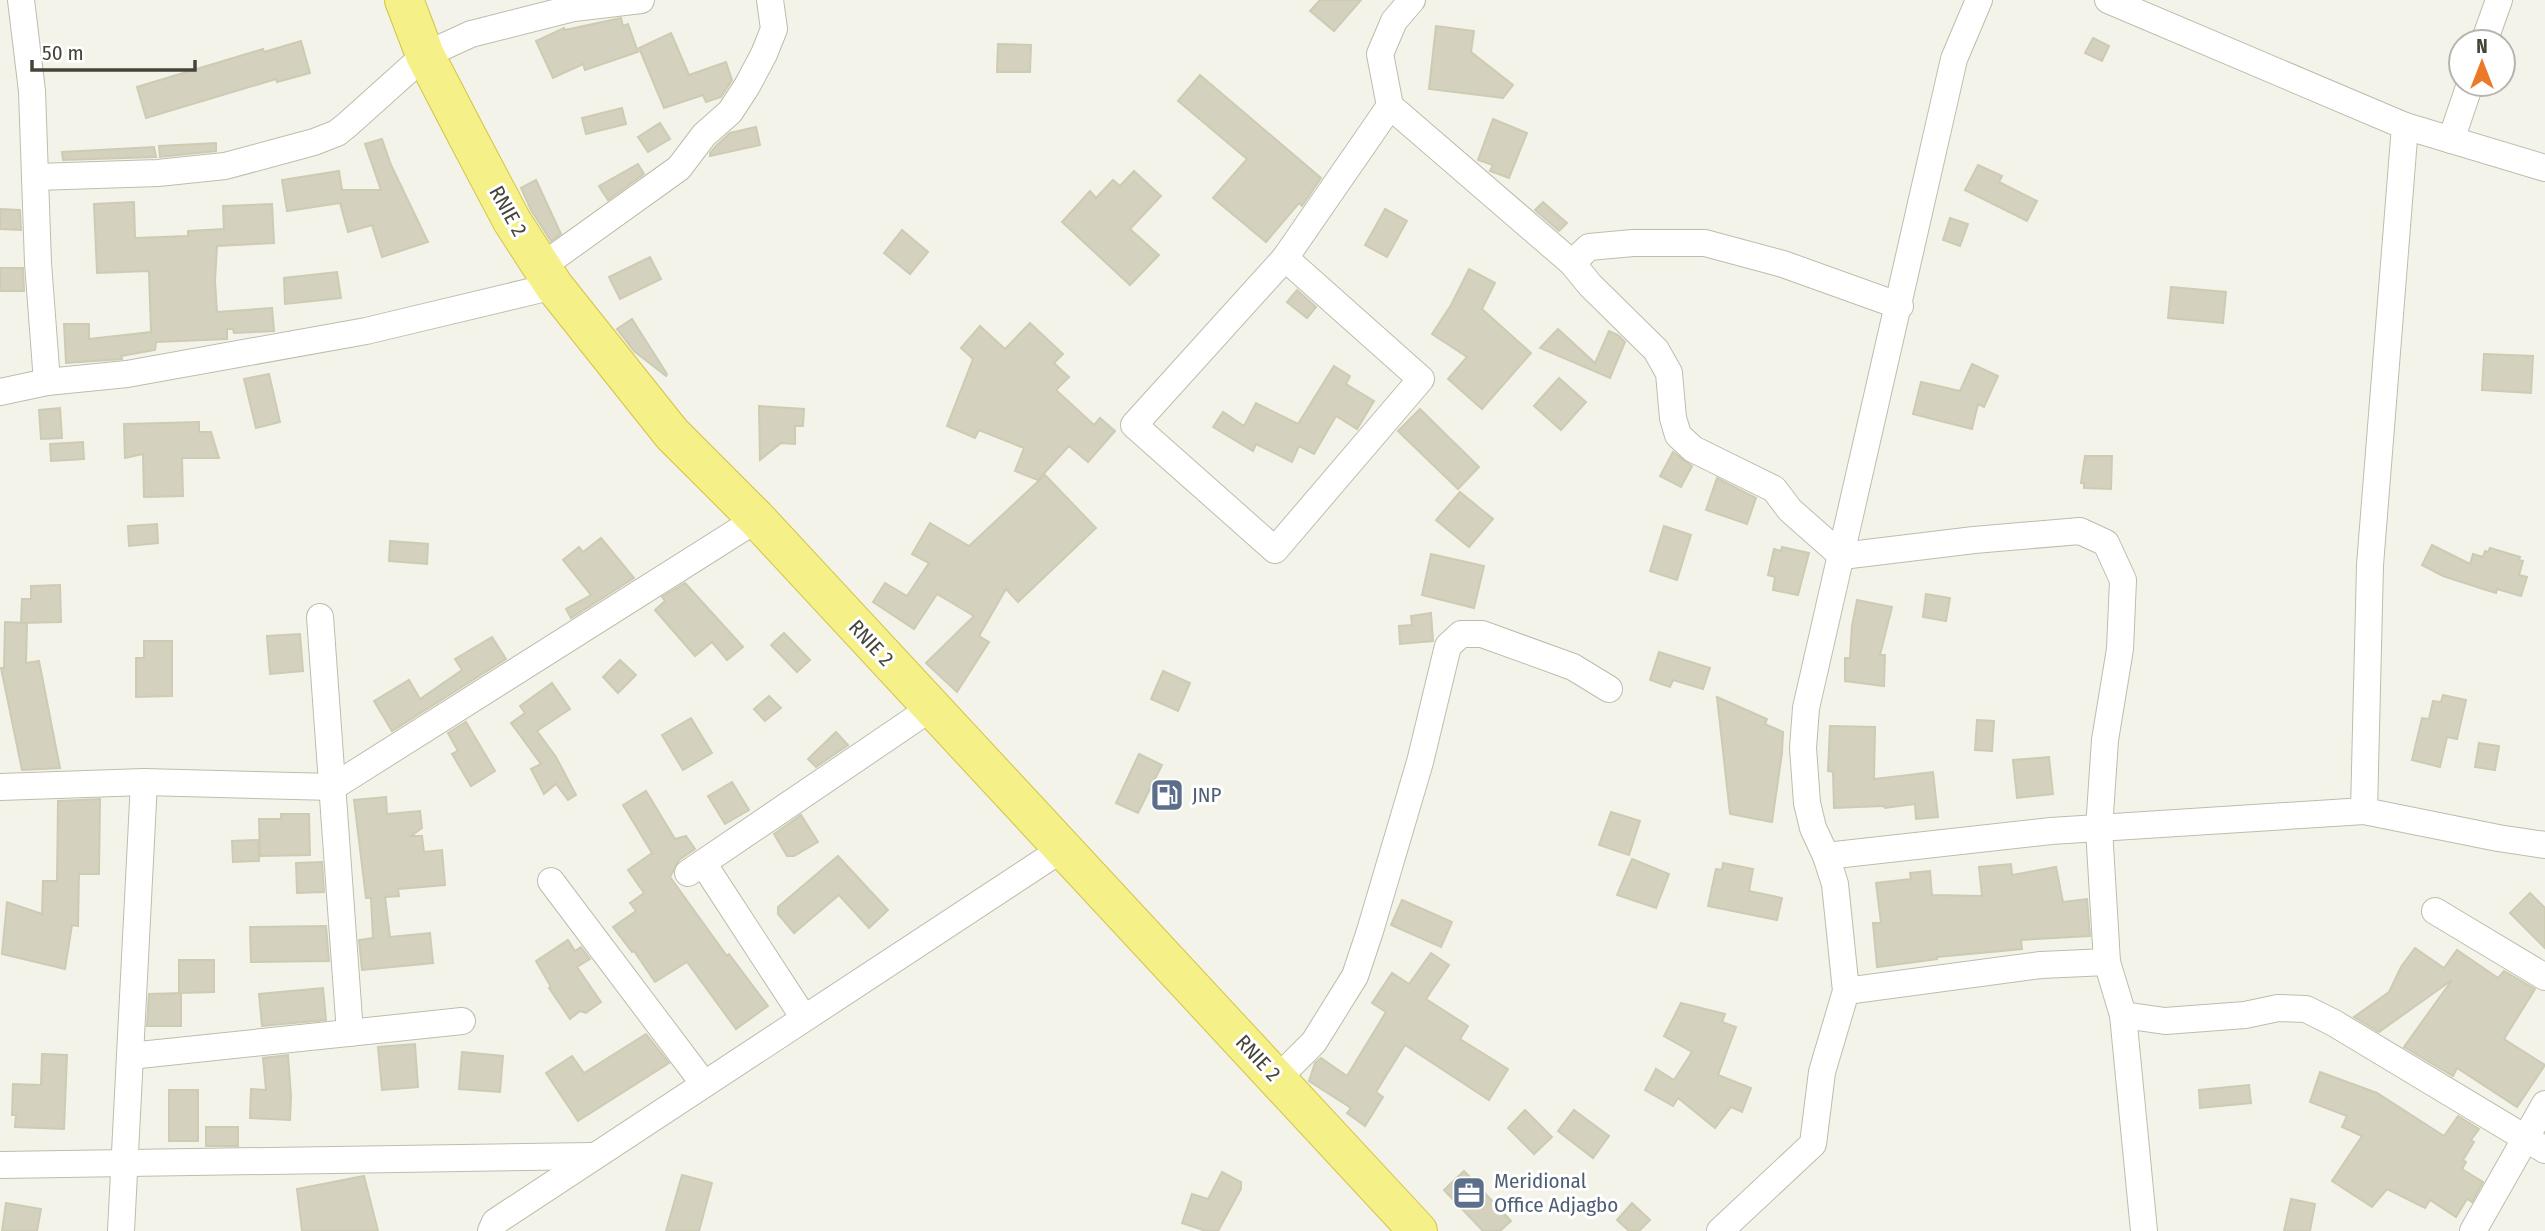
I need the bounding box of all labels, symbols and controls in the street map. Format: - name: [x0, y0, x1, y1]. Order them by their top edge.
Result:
- scale bar: [32, 28, 194, 72]
- north arrow: [2447, 28, 2517, 98]
- text: N: [2476, 35, 2488, 58]
- text: 50 m: [42, 40, 84, 66]
- street label: RNIE 2: [484, 181, 532, 241]
- street label: RNIE 2: [843, 614, 899, 672]
- fuel station icon: JNP: [1148, 776, 1186, 814]
- place label: JNP: [1192, 782, 1221, 808]
- street label: RNIE 2: [1230, 1029, 1286, 1087]
- place label: Meridional Office Adjagbo: [1494, 1168, 1618, 1218]
- office icon: Meridional Office Adjagbo: [1450, 1174, 1488, 1212]

